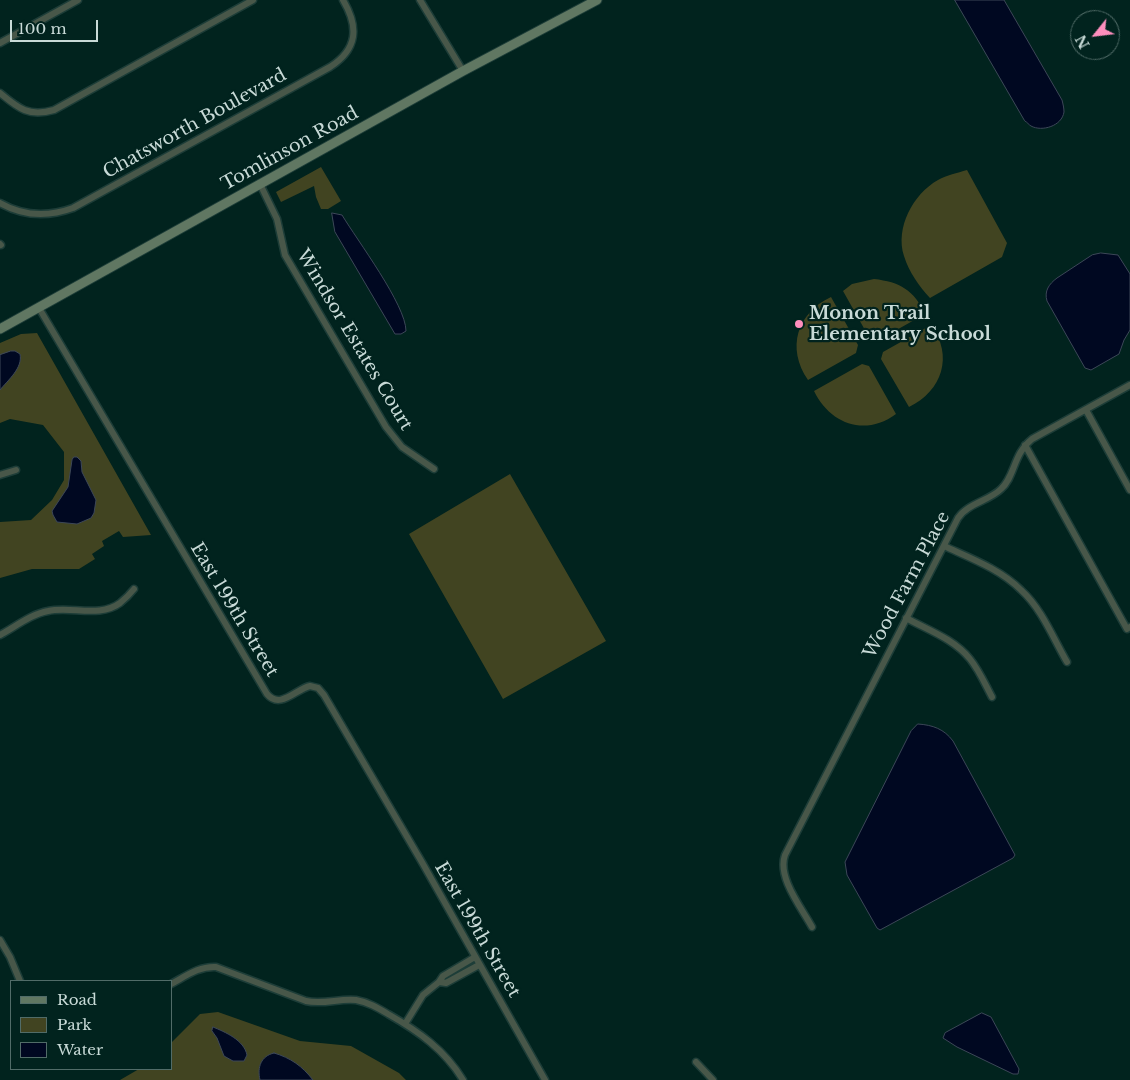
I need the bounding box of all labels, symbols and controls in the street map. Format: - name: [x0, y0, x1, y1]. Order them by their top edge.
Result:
- scale bar: [12, 10, 100, 42]
- north arrow: [1070, 10, 1120, 60]
- text: 100 m: [18, 19, 67, 38]
- text: N: [1072, 32, 1094, 52]
- street label: Chatsworth Boulevard: [100, 65, 290, 183]
- street label: Tomlinson Road: [218, 102, 362, 196]
- street label: Windsor Estates Court: [291, 245, 417, 435]
- place label: Monon Trail Elementary School: [809, 303, 991, 346]
- marker: Monon Trail Elementary School: [793, 318, 805, 330]
- street label: Wood Farm Place: [859, 508, 955, 662]
- street label: East 199th Street: [185, 539, 283, 681]
- street label: East 199th Street: [429, 858, 525, 1002]
- legend: [10, 980, 172, 1070]
- text: Road: [57, 990, 97, 1009]
- text: Park: [57, 1015, 92, 1034]
- text: Water: [57, 1040, 103, 1059]

